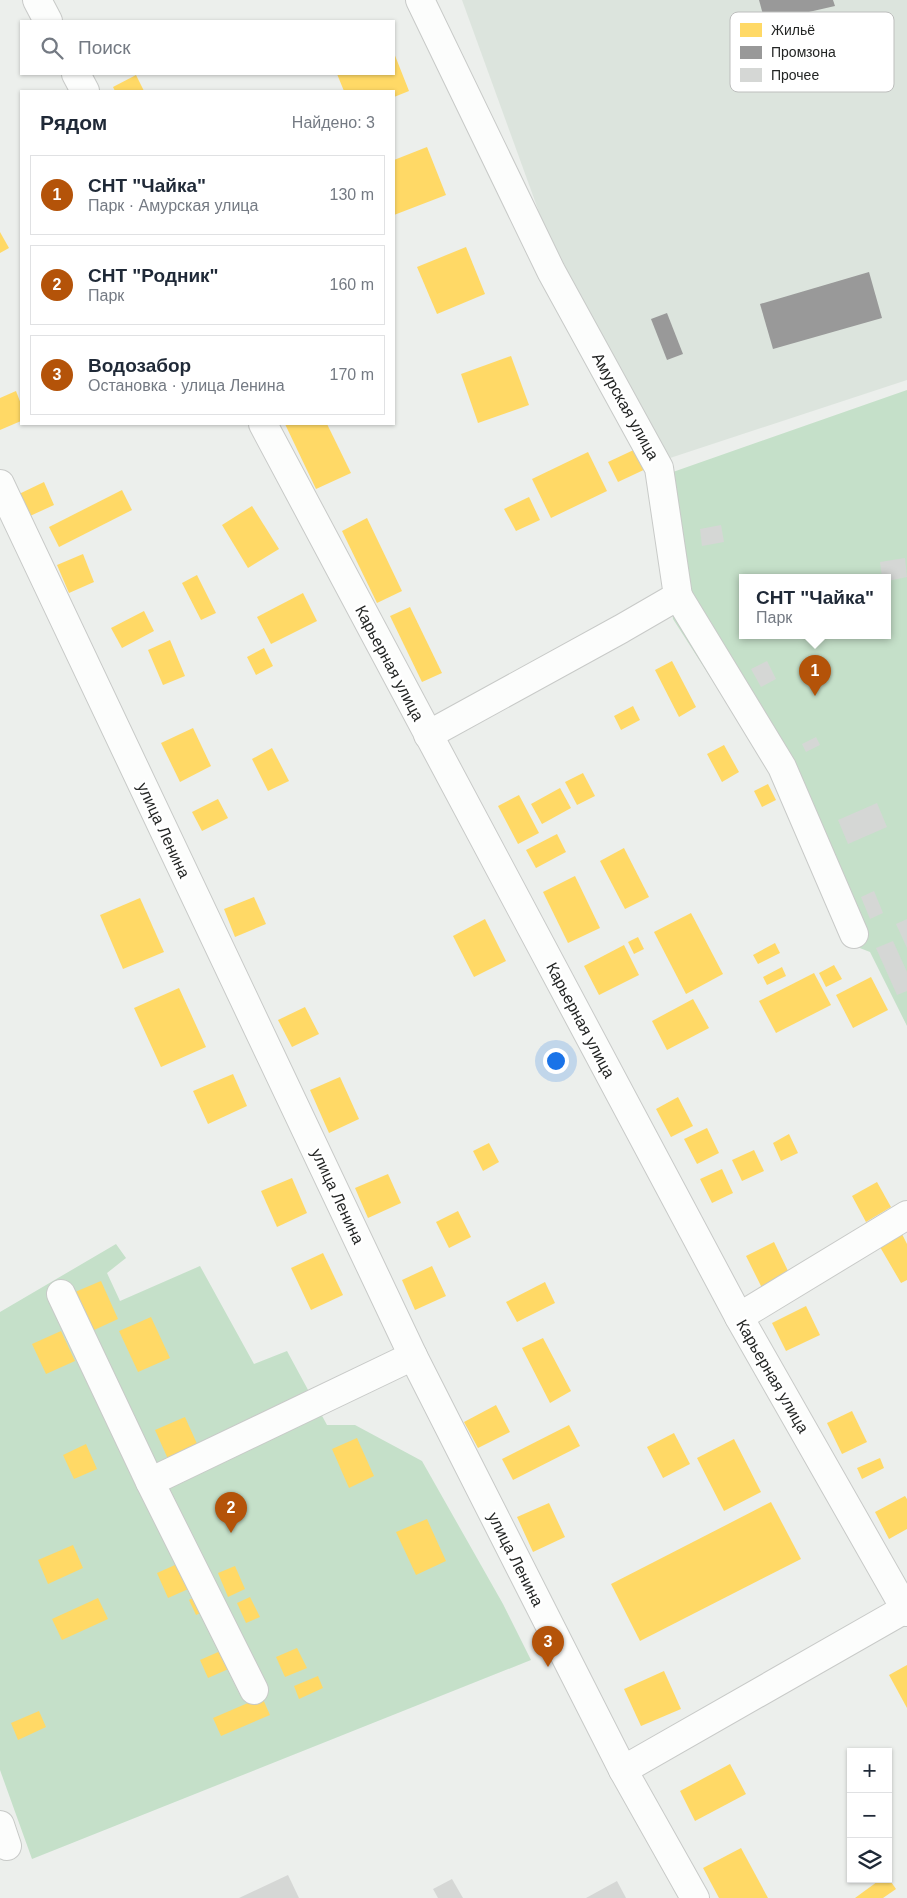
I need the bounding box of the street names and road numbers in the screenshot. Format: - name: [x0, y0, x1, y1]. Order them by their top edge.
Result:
- street label: Амурская улица: [589, 350, 662, 463]
- street label: Карьерная улица: [352, 603, 427, 724]
- street label: улица Ленина: [134, 780, 193, 881]
- street label: Карьерная улица: [543, 960, 618, 1081]
- street label: улица Ленина: [308, 1146, 367, 1247]
- street label: Карьерная улица: [733, 1317, 812, 1436]
- street label: улица Ленина: [485, 1509, 547, 1609]

